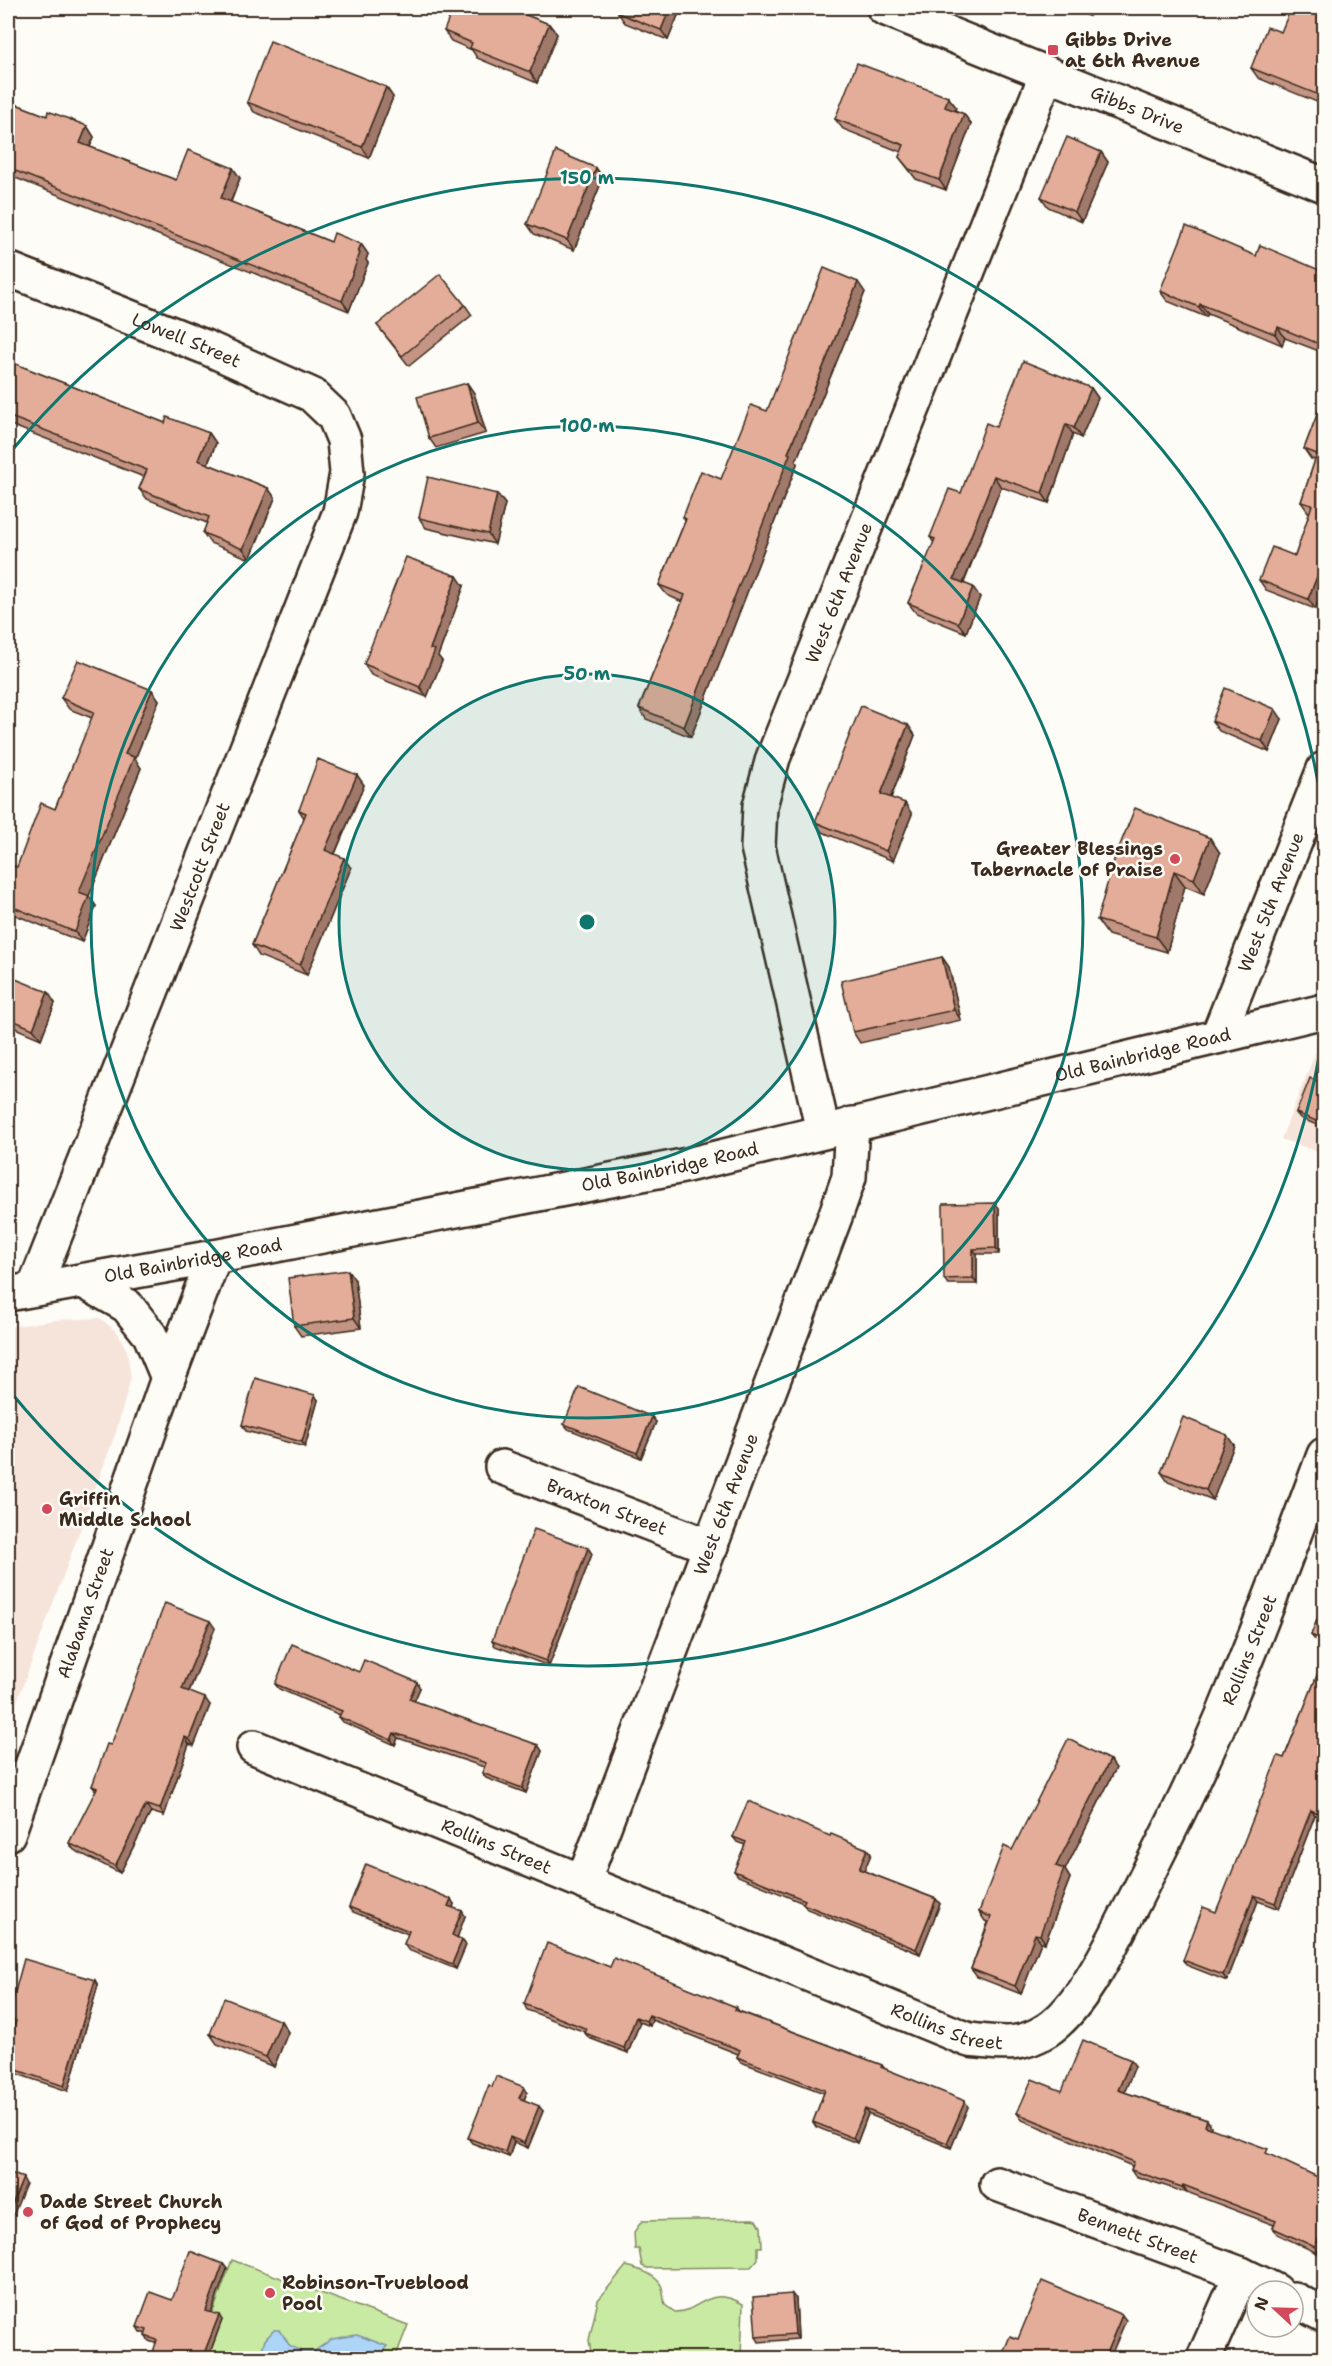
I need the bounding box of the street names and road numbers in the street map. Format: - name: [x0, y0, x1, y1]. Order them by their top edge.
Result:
- street label: Gibbs Drive: [1087, 80, 1188, 139]
- street label: Lowell Street: [128, 307, 245, 374]
- street label: West 6th Avenue: [800, 519, 878, 667]
- street label: Westcott Street: [164, 799, 236, 935]
- street label: West 5th Avenue: [1233, 829, 1310, 976]
- street label: Old Bainbridge Road: [1052, 1022, 1233, 1088]
- street label: Old Bainbridge Road: [579, 1136, 761, 1197]
- street label: Old Bainbridge Road: [102, 1232, 284, 1289]
- street label: West 6th Avenue: [688, 1430, 764, 1579]
- street label: Braxton Street: [543, 1473, 670, 1541]
- street label: Alabama Street: [51, 1544, 120, 1682]
- street label: Rollins Street: [1216, 1591, 1282, 1709]
- street label: Rollins Street: [438, 1813, 555, 1880]
- street label: Rollins Street: [887, 1997, 1003, 2055]
- street label: Bennett Street: [1074, 2203, 1202, 2269]

